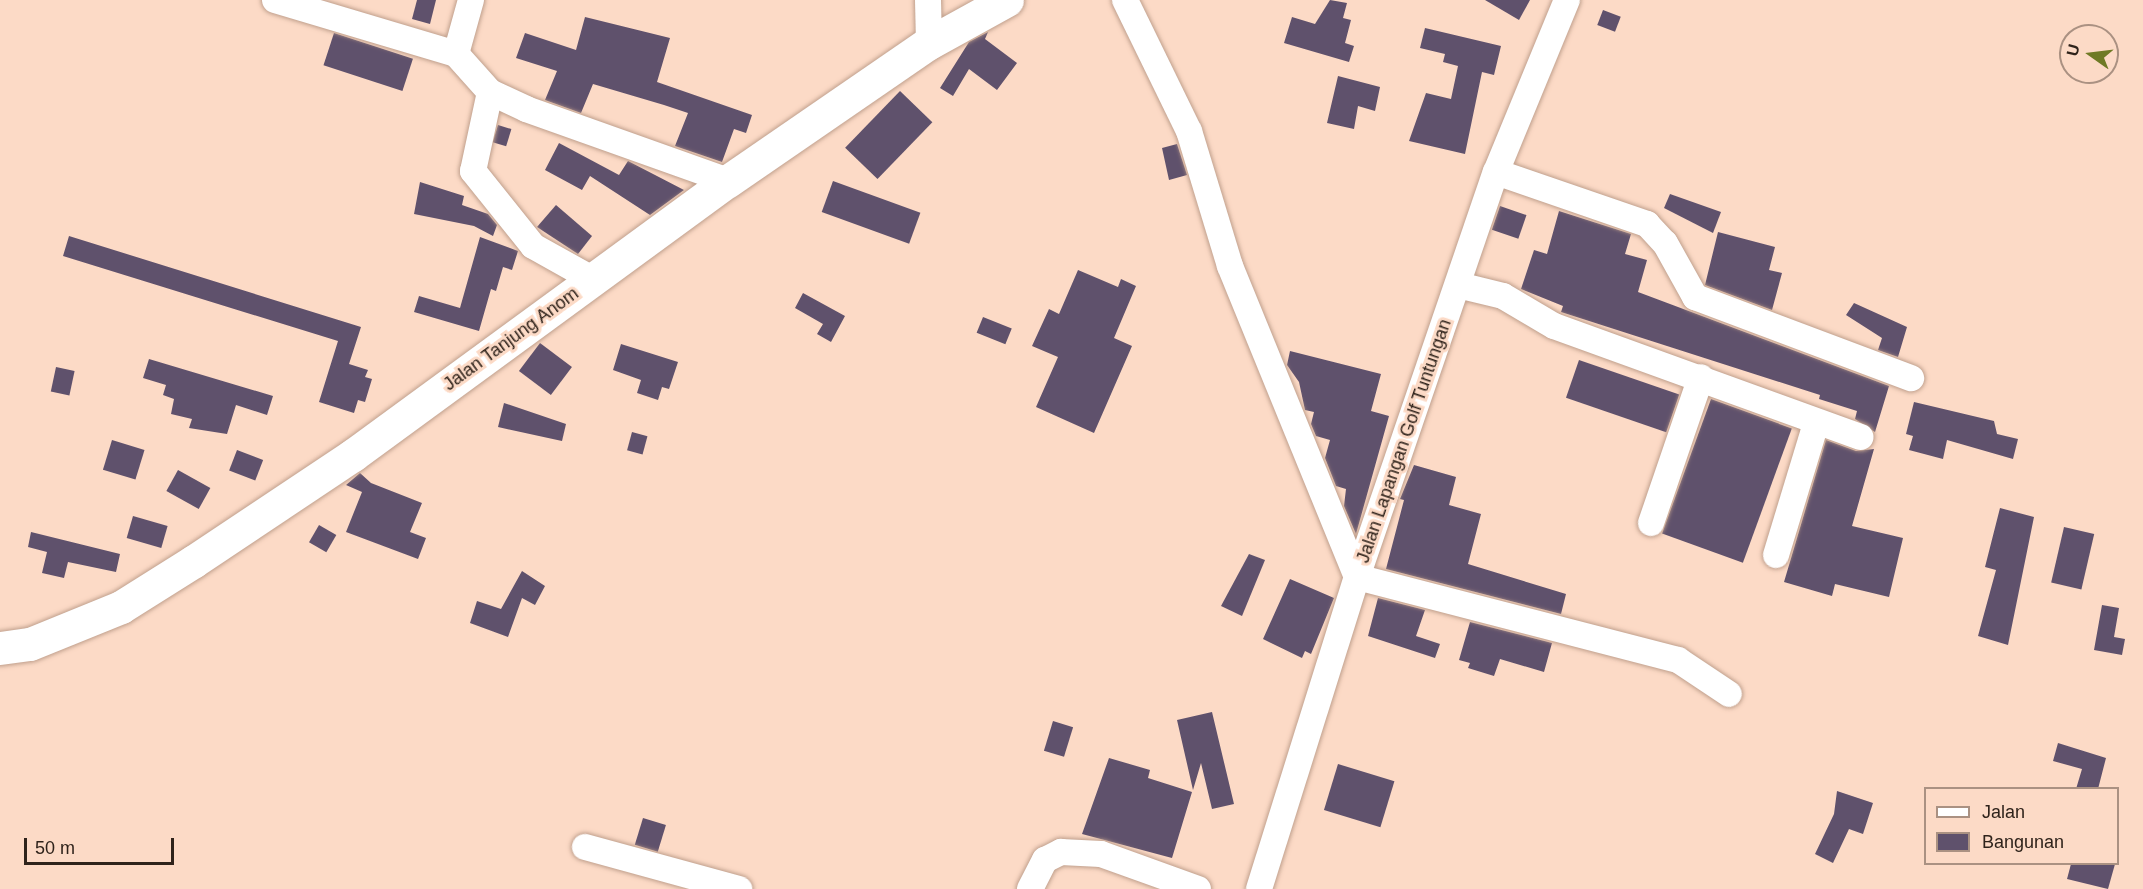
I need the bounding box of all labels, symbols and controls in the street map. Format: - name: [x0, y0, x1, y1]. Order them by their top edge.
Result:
- north arrow: [2059, 24, 2119, 84]
- text: U: [2063, 42, 2083, 58]
- street label: Jalan Tanjung Anom: [439, 282, 583, 396]
- street label: Jalan Lapangan Golf Tuntungan: [1352, 316, 1456, 566]
- legend: [1924, 787, 2119, 865]
- text: Jalan: [1982, 802, 2025, 822]
- scale bar: [27, 826, 177, 864]
- text: Bangunan: [1982, 832, 2064, 852]
- text: 50 m: [35, 838, 75, 858]

